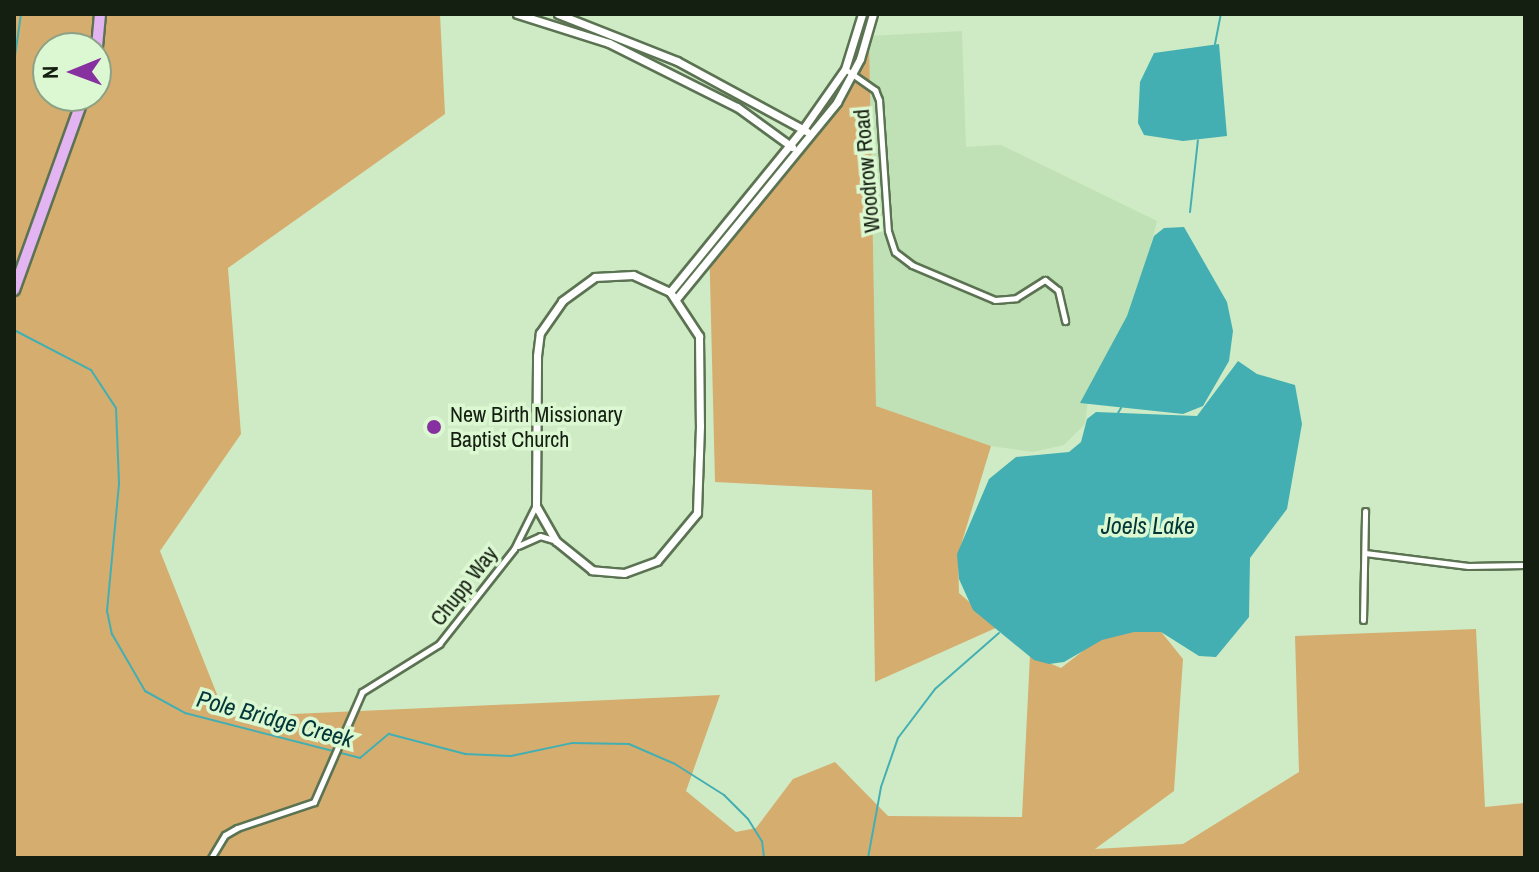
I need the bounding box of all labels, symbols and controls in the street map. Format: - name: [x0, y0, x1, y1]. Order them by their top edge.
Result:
- north arrow: [32, 32, 112, 112]
- text: N: [35, 66, 65, 79]
- street label: Woodrow Road: [848, 108, 886, 234]
- place label: New Birth Missionary Baptist Church: [450, 401, 622, 452]
- marker: New Birth Missionary Baptist Church: [425, 418, 443, 436]
- water label: Joels Lake: [1101, 512, 1195, 540]
- street label: Chupp Way: [425, 541, 503, 631]
- water label: Pole Bridge Creek: [194, 684, 356, 754]

